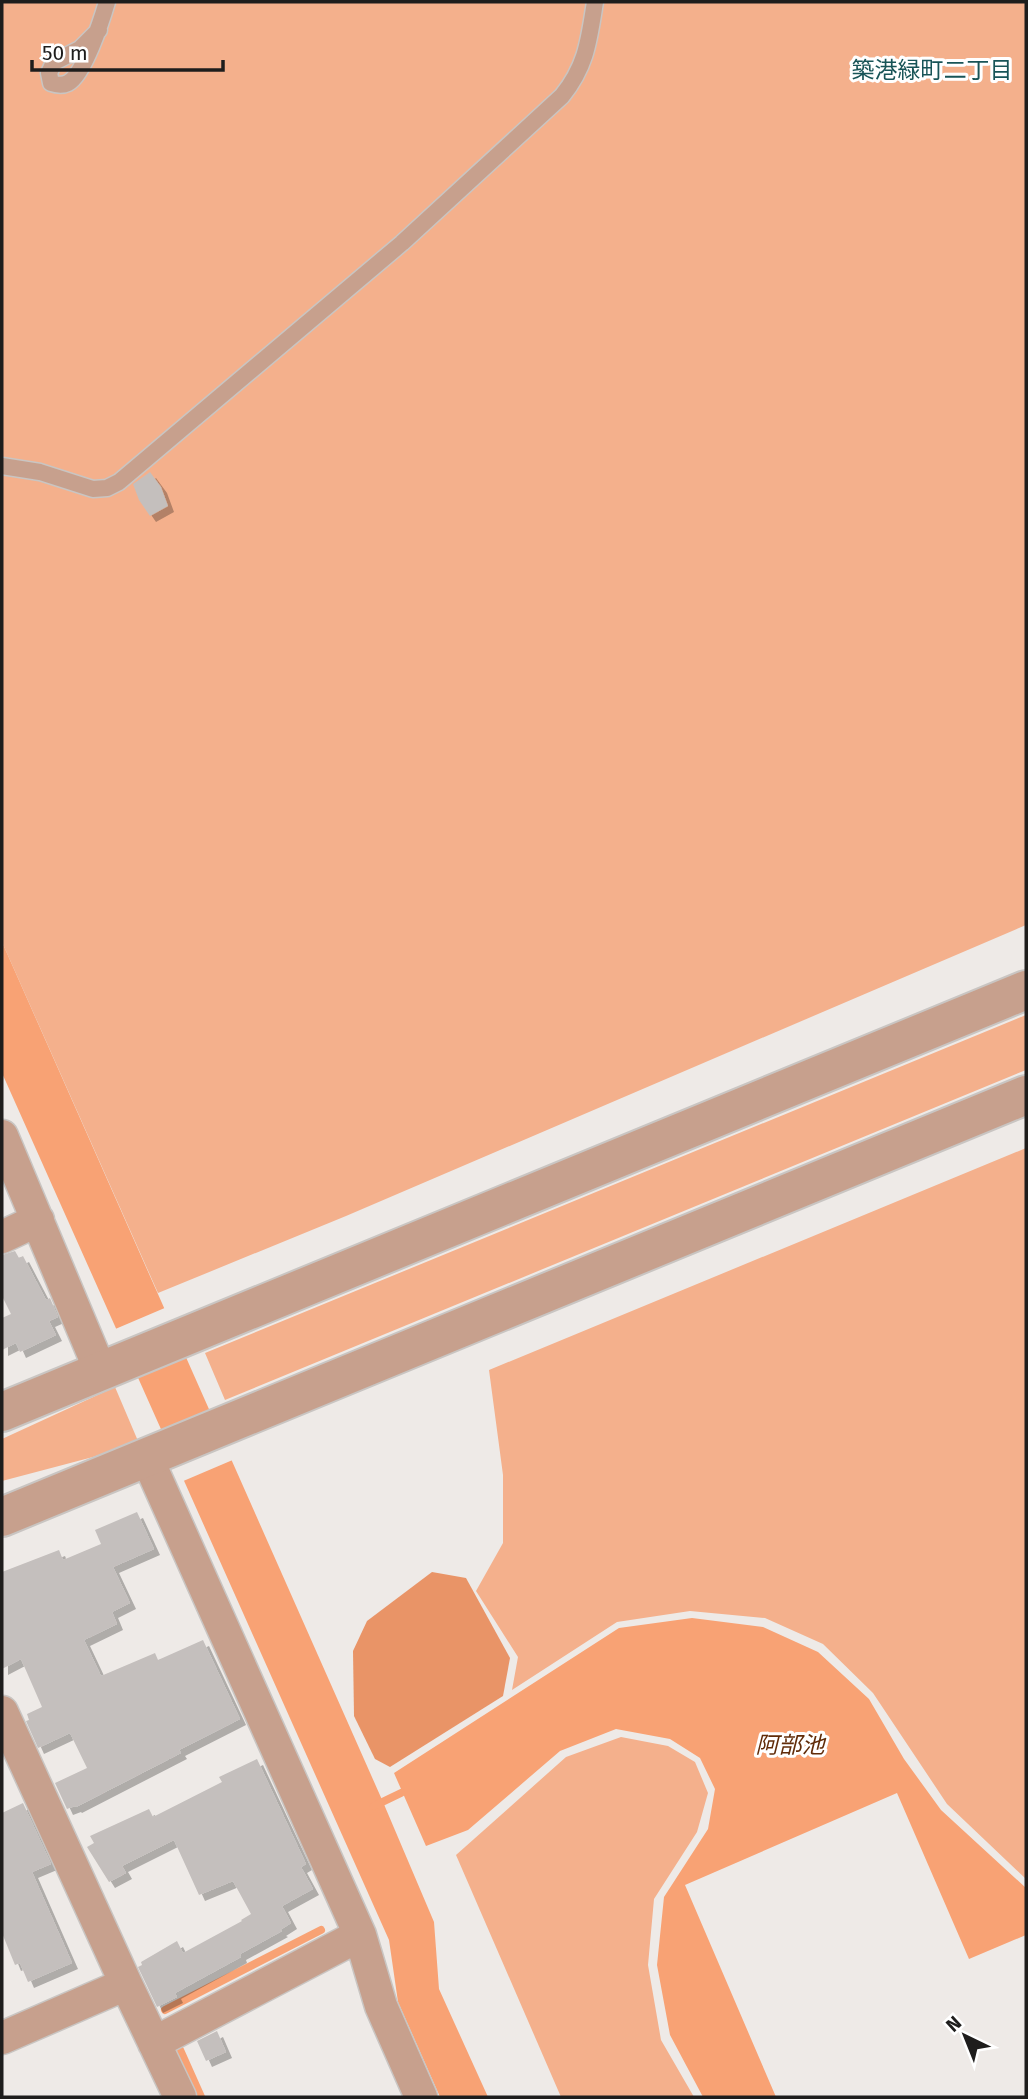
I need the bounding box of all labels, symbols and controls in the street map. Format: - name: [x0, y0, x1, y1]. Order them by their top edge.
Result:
- scale bar: [32, 28, 222, 72]
- text: 50 m: [42, 40, 88, 66]
- district label: 築港緑町二丁目: [852, 56, 1013, 84]
- water label: 阿部池: [756, 1731, 827, 1759]
- north arrow: [930, 2001, 1000, 2071]
- text: N: [941, 2011, 966, 2037]

